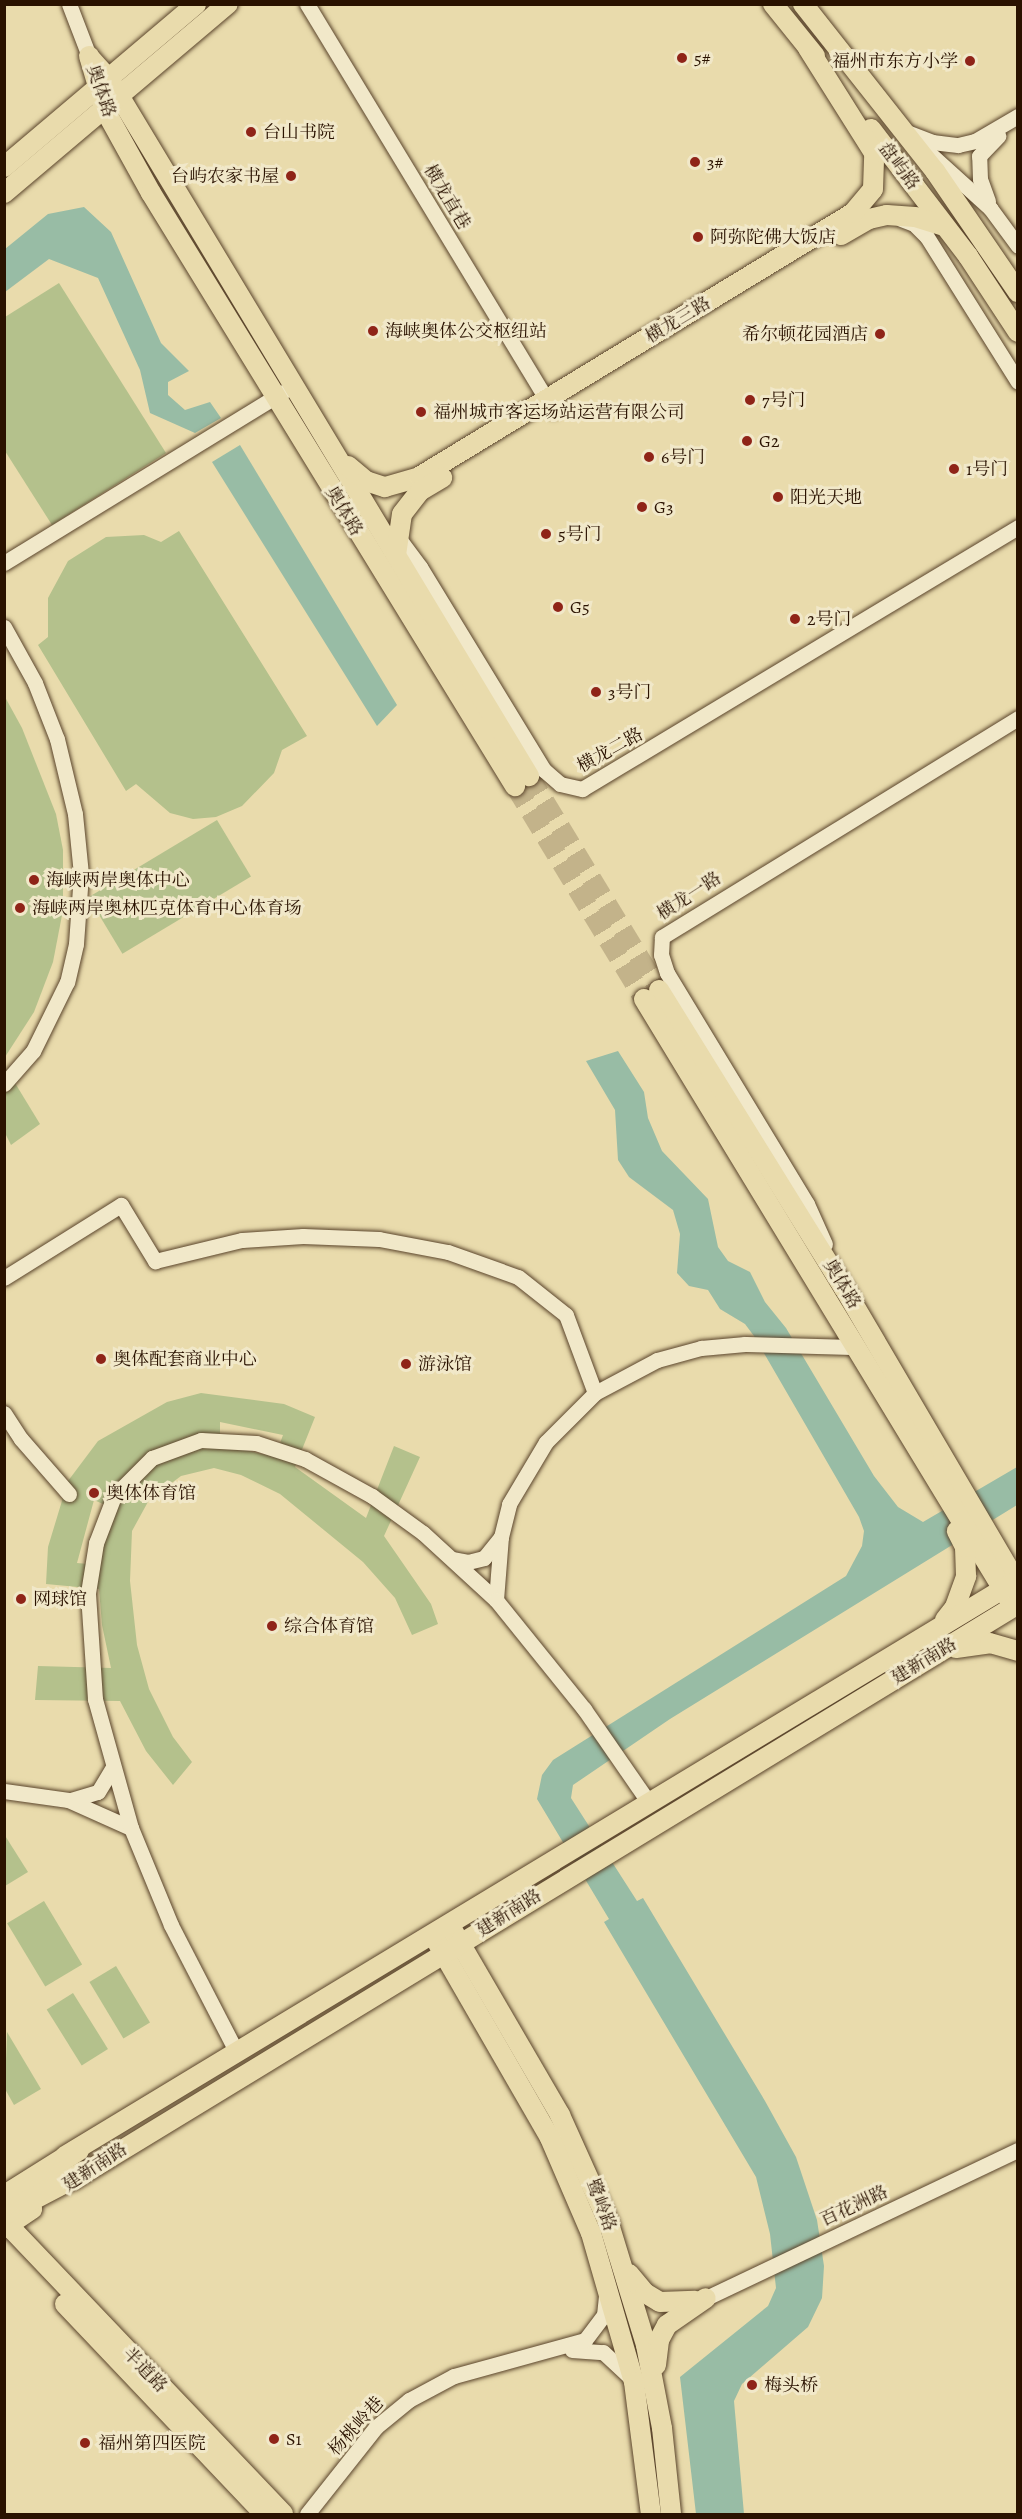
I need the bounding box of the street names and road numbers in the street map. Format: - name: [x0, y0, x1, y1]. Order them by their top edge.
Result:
- street label: 奥体路: [82, 62, 120, 120]
- street label: 盘屿路: [874, 138, 924, 194]
- street label: 横龙直巷: [419, 161, 475, 233]
- street label: 横龙三路: [642, 292, 714, 348]
- street label: 奥体路: [321, 482, 367, 540]
- street label: 横龙二路: [573, 723, 647, 777]
- street label: 横龙一路: [653, 867, 725, 925]
- street label: 奥体路: [819, 1255, 865, 1313]
- street label: 建新南路: [888, 1633, 960, 1689]
- street label: 建新南路: [473, 1885, 545, 1941]
- street label: 建新南路: [59, 2138, 131, 2196]
- street label: 鹭岭路: [581, 2176, 621, 2234]
- street label: 百花洲路: [817, 2181, 891, 2231]
- street label: 半道路: [118, 2343, 172, 2397]
- street label: 杨桃岭巷: [324, 2392, 388, 2460]

